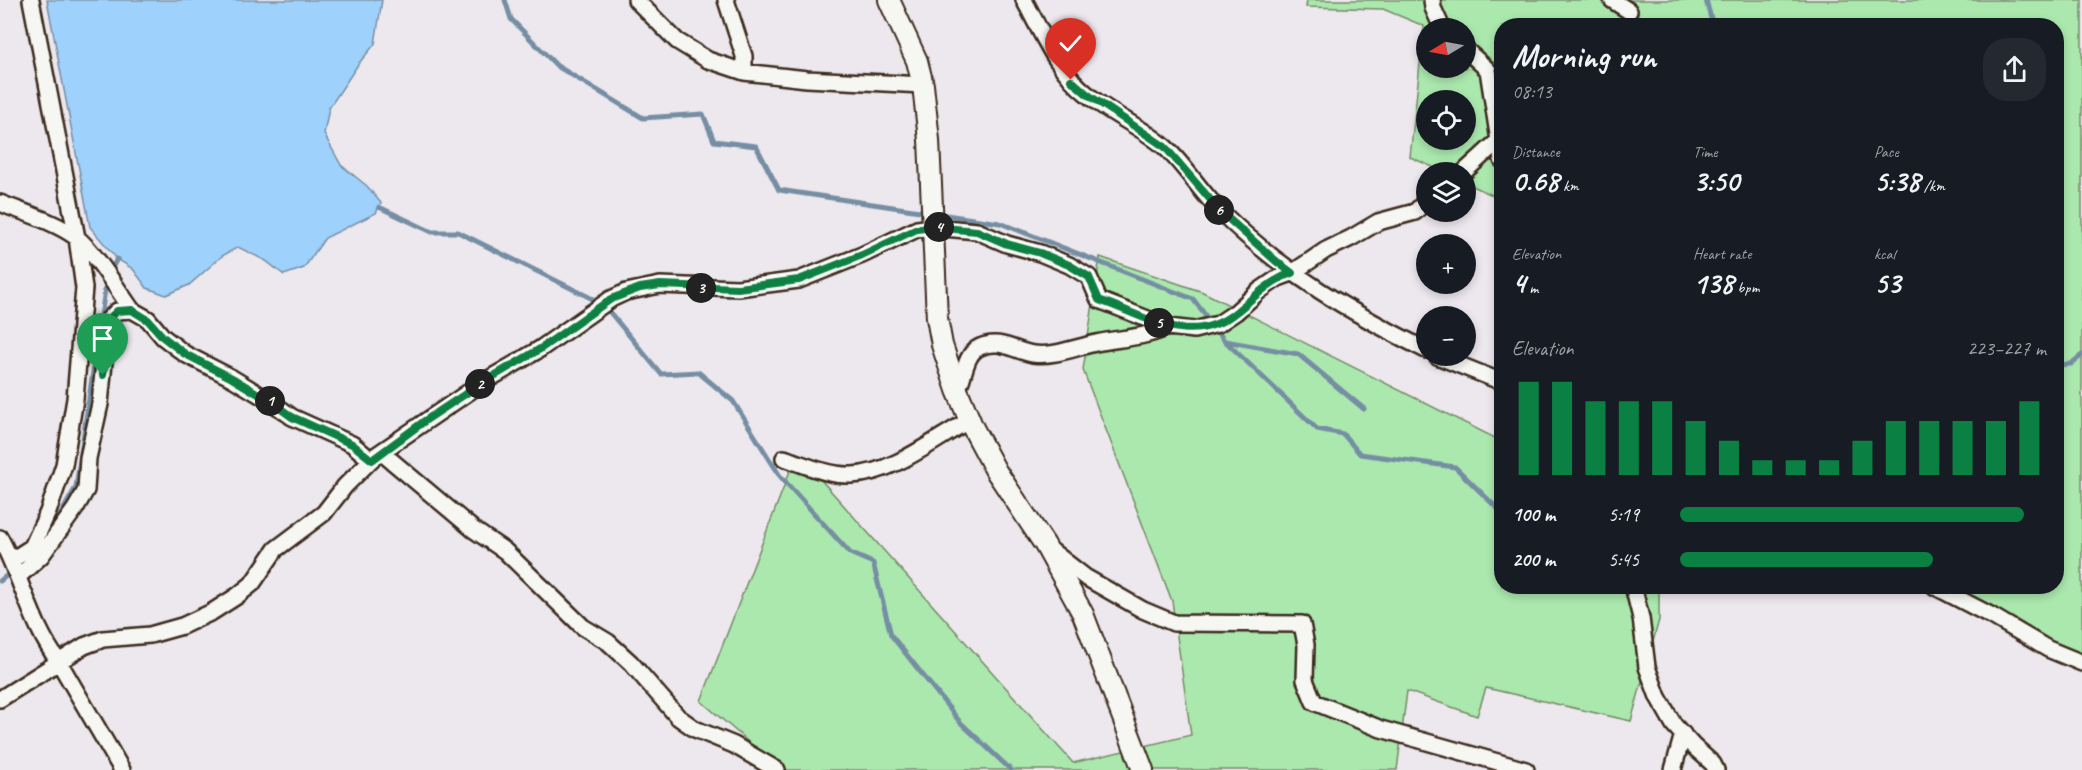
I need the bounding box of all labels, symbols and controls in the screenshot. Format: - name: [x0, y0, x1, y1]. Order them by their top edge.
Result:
- pin: [1045, 18, 1096, 80]
- north arrow: [1416, 18, 1476, 78]
- map controls: [1416, 18, 1476, 366]
- icon: check: [1054, 27, 1087, 60]
- text: Morning run: [1512, 35, 1656, 77]
- button: share: [1983, 38, 2046, 101]
- text: 08:13: [1512, 79, 1552, 104]
- button: locate: [1416, 90, 1476, 150]
- text: Distance: [1512, 142, 1560, 162]
- text: Time: [1693, 142, 1717, 162]
- text: Pace: [1874, 142, 1899, 162]
- button: layers: [1416, 162, 1476, 222]
- text: 0.68: [1512, 162, 1559, 200]
- text: 3:50: [1693, 162, 1739, 200]
- text: 5:38: [1874, 162, 1920, 200]
- text: km: [1559, 176, 1579, 196]
- text: /km: [1920, 176, 1945, 196]
- pin: 6: [1204, 195, 1234, 225]
- text: 6: [1215, 200, 1223, 220]
- pin: 4: [924, 212, 954, 242]
- text: 4: [935, 217, 943, 237]
- button: +: [1416, 234, 1476, 294]
- text: Elevation: [1512, 244, 1561, 264]
- text: Heart rate: [1693, 244, 1751, 264]
- text: kcal: [1874, 244, 1895, 264]
- text: 4: [1512, 264, 1526, 302]
- text: 138: [1693, 264, 1734, 302]
- text: 53: [1874, 264, 1901, 302]
- pin: 3: [686, 273, 716, 303]
- text: 3: [697, 278, 705, 298]
- text: m: [1526, 278, 1538, 298]
- text: bpm: [1734, 278, 1759, 298]
- button: −: [1416, 306, 1476, 366]
- pin: 5: [1144, 308, 1174, 338]
- pin: [77, 313, 128, 375]
- text: 5: [1156, 313, 1162, 333]
- icon: arrive: [86, 322, 119, 355]
- text: Elevation: [1512, 336, 1574, 361]
- text: 223–227 m: [1967, 336, 2046, 361]
- pin: 2: [465, 369, 495, 399]
- text: 2: [476, 374, 484, 394]
- pin: 1: [255, 386, 285, 416]
- text: 1: [266, 391, 274, 411]
- text: 100 m: [1512, 502, 1555, 527]
- text: 5:19: [1608, 502, 1639, 527]
- text: 200 m: [1512, 547, 1555, 572]
- text: 5:45: [1608, 547, 1639, 572]

